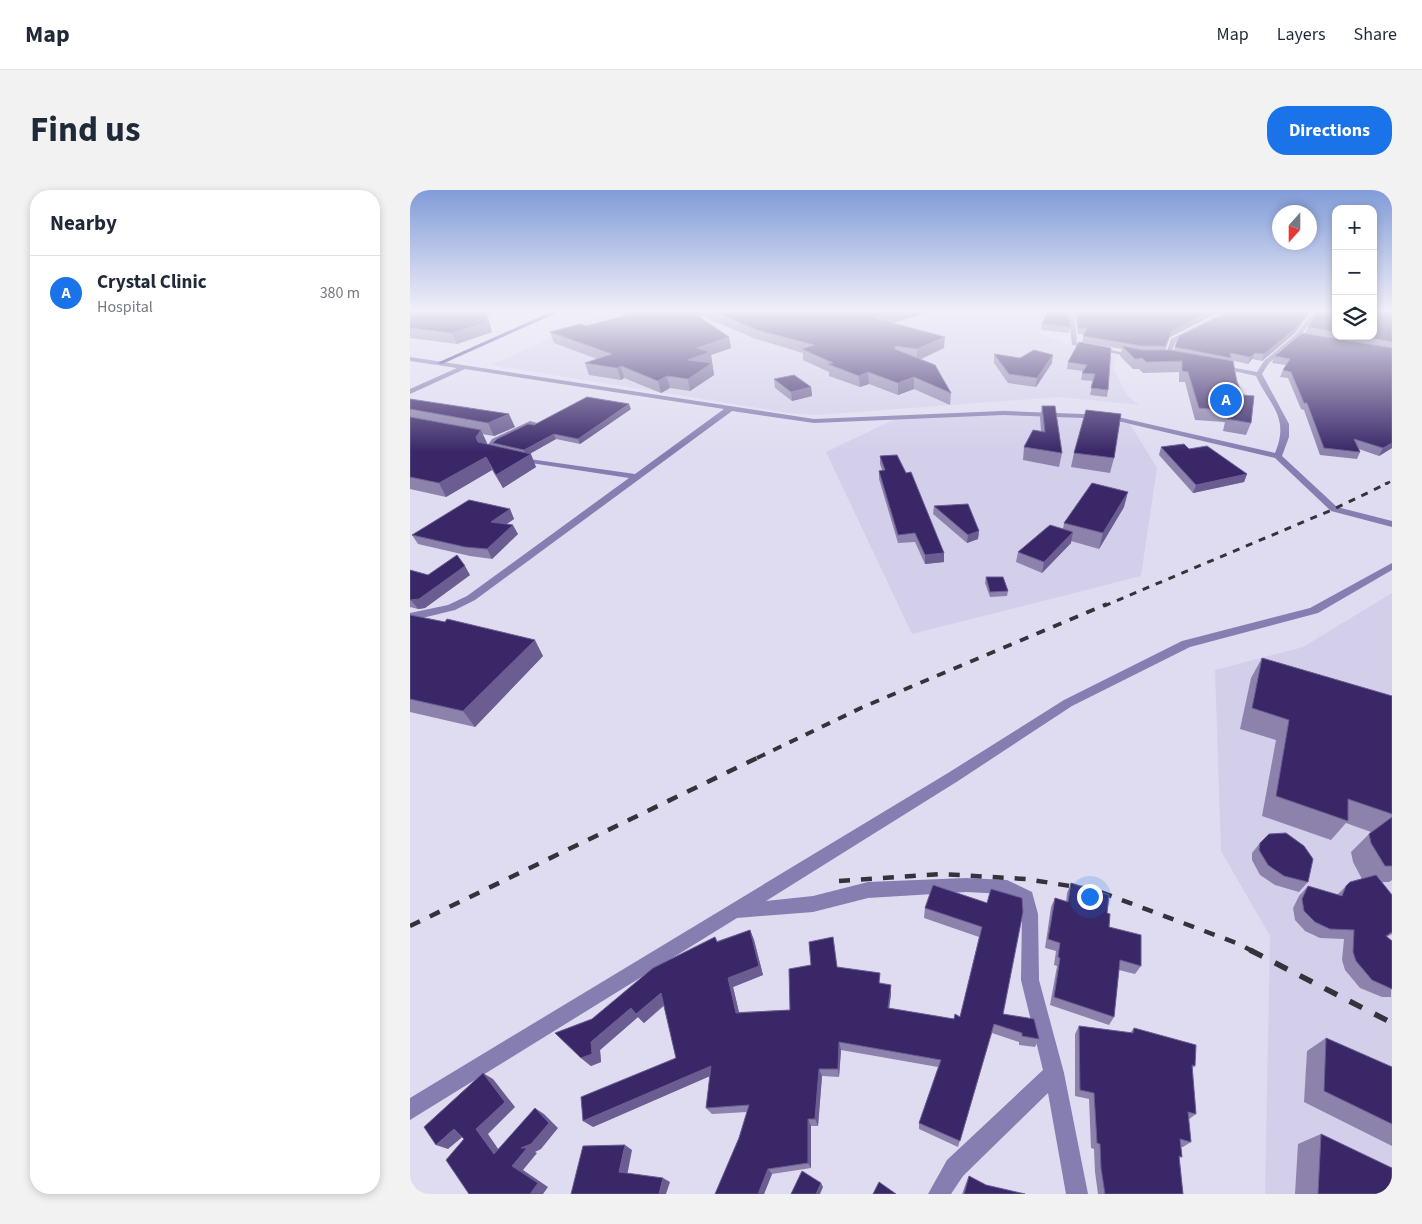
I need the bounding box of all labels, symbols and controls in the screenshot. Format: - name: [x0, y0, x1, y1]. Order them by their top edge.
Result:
- text: Map: [25, 17, 70, 52]
- text: Map: [1217, 22, 1249, 47]
- text: Layers: [1277, 22, 1326, 47]
- text: Share: [1354, 22, 1397, 47]
- text: Find us: [30, 105, 140, 155]
- button: Directions: [1267, 106, 1392, 155]
- north arrow: [1272, 205, 1317, 250]
- map controls: [1332, 205, 1377, 340]
- button: +: [1332, 205, 1377, 250]
- text: Nearby: [50, 208, 117, 238]
- button: −: [1332, 250, 1377, 295]
- text: Crystal Clinic: [97, 269, 207, 296]
- text: A: [61, 282, 71, 304]
- text: 380 m: [320, 282, 360, 304]
- button: layers: [1332, 295, 1377, 340]
- text: Hospital: [97, 296, 153, 318]
- pin: A: [1210, 381, 1242, 419]
- your location: [1077, 884, 1103, 910]

